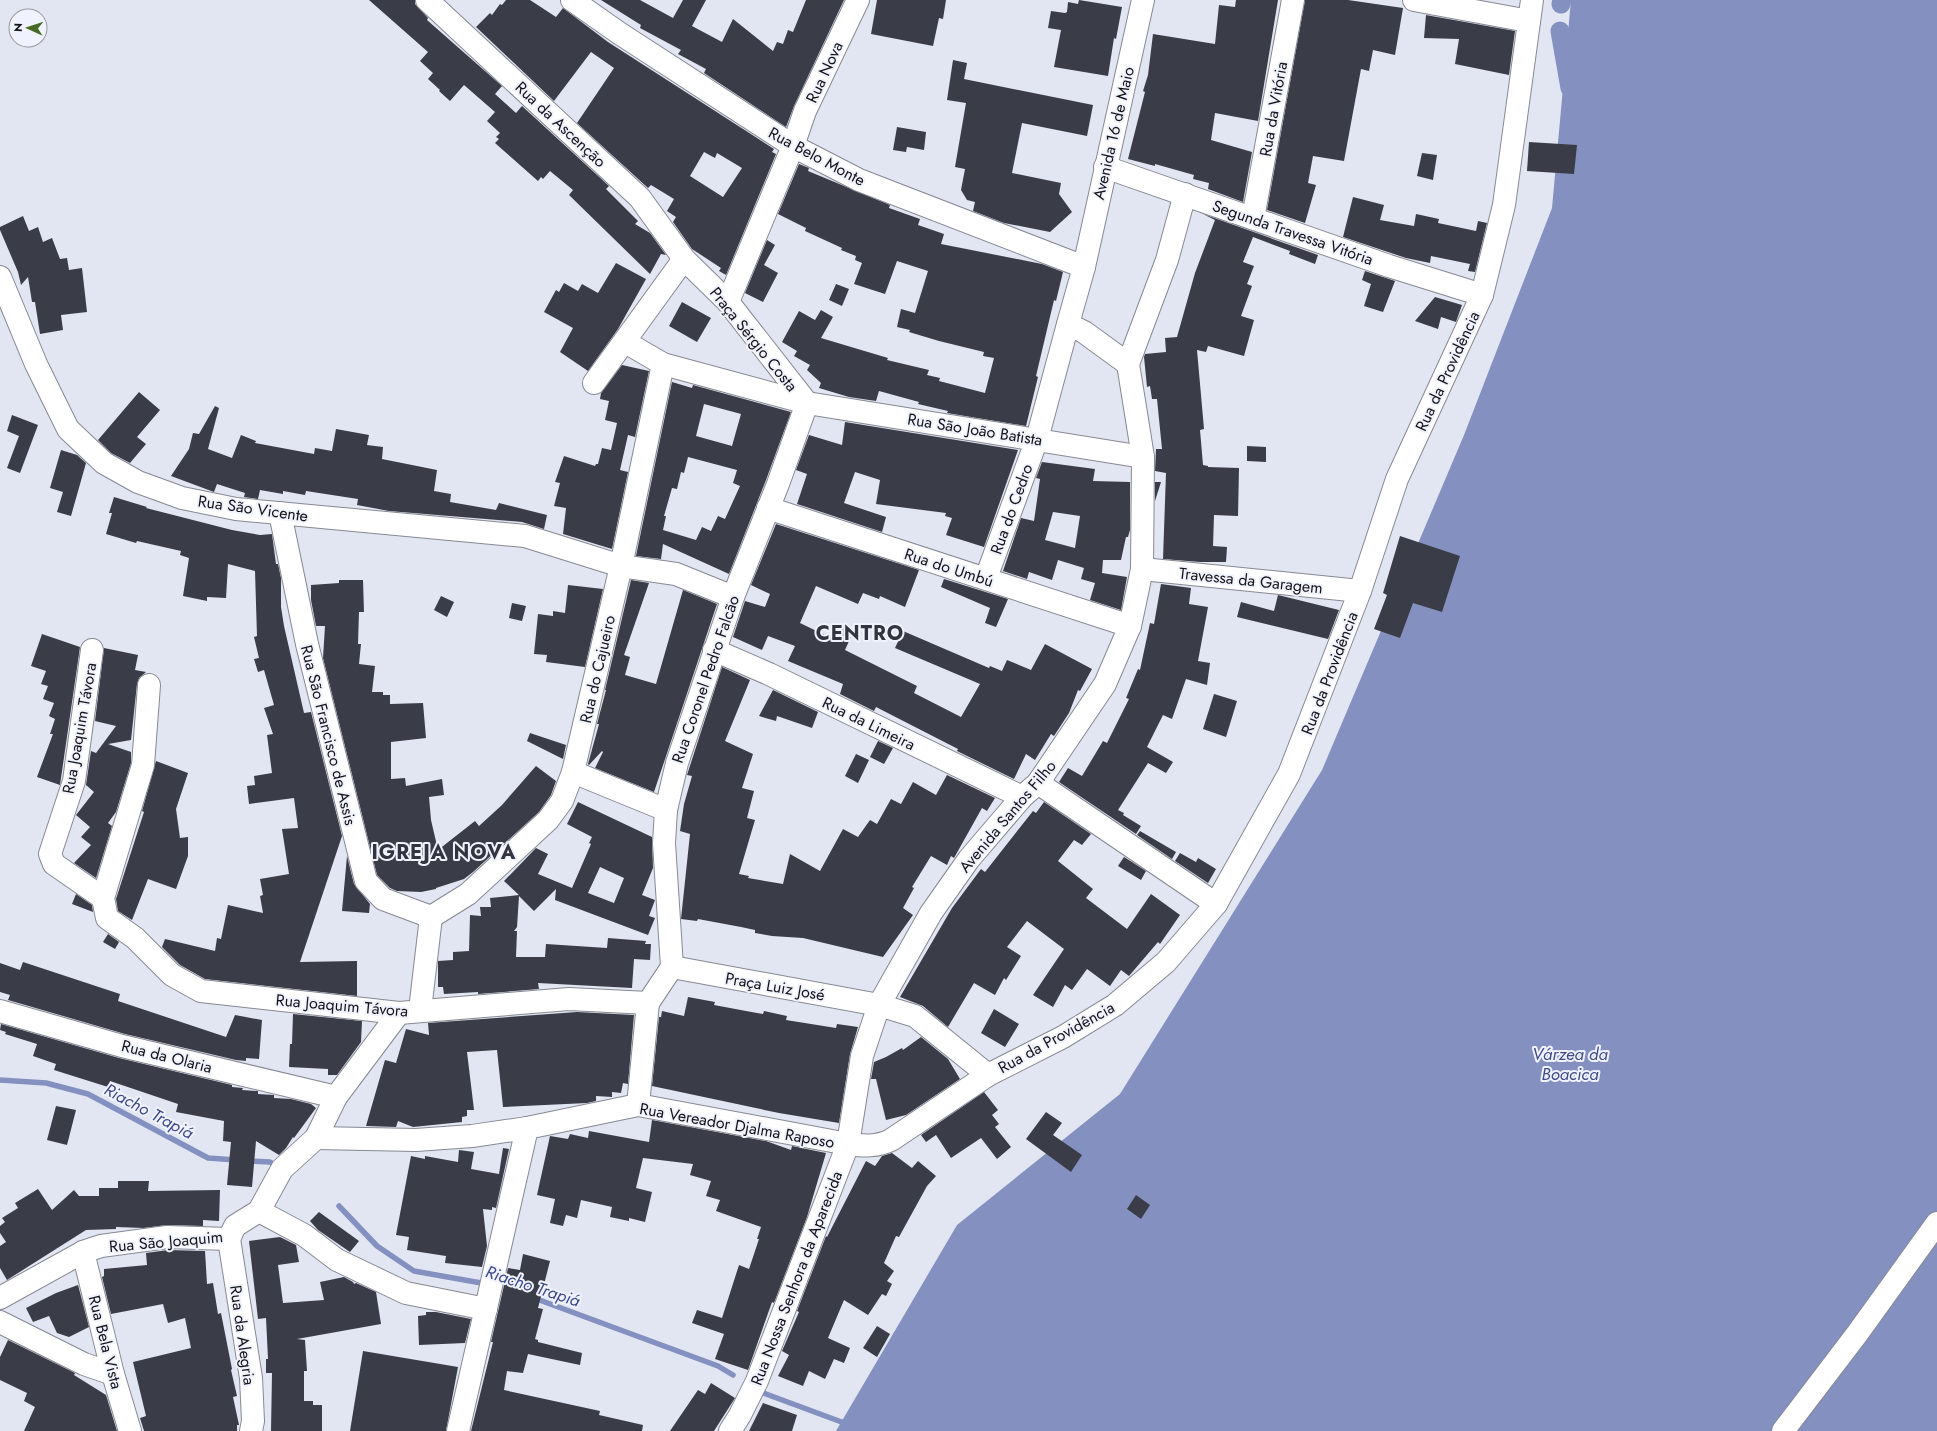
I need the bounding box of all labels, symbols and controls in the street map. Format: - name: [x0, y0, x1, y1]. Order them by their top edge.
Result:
- north arrow: [8, 8, 48, 48]
- text: N: [10, 23, 26, 32]
- street label: Rua Nova: [800, 38, 849, 107]
- street label: Rua da Vitória: [1254, 60, 1293, 158]
- street label: Avenida 16 de Maio: [1087, 64, 1140, 202]
- street label: Rua da Ascenção: [510, 76, 611, 173]
- street label: Rua Belo Monte: [764, 121, 869, 192]
- street label: Segunda Travessa Vitória: [1209, 194, 1376, 271]
- street label: Praça Sérgio Costa: [704, 282, 803, 396]
- street label: Rua da Providência: [1410, 307, 1485, 435]
- street label: Rua São João Batista: [906, 407, 1044, 452]
- street label: Rua do Cedro: [984, 460, 1039, 558]
- street label: Rua São Vicente: [196, 489, 309, 528]
- street label: Rua do Umbú: [901, 542, 996, 593]
- street label: Travessa da Garagem: [1178, 562, 1324, 599]
- street label: Rua Coronel Pedro Falcão: [666, 592, 745, 766]
- street label: Rua da Providência: [1295, 608, 1364, 738]
- street label: Rua do Cajueiro: [574, 613, 621, 725]
- district label: CENTRO: [816, 619, 904, 648]
- street label: Rua São Francisco de Assis: [295, 643, 362, 828]
- street label: Rua Joaquim Távora: [57, 661, 102, 796]
- street label: Rua da Limeira: [818, 691, 919, 756]
- street label: Avenida Santos Filho: [953, 755, 1062, 878]
- district label: IGREJA NOVA: [371, 838, 517, 867]
- street label: Praça Luiz José: [723, 966, 826, 1007]
- street label: Rua Joaquim Távora: [275, 988, 409, 1023]
- street label: Rua da Providência: [994, 996, 1119, 1079]
- street label: Rua da Olaria: [119, 1034, 215, 1079]
- water label: Várzea da Boacica: [1532, 1042, 1608, 1086]
- water label: Riacho Trapiá: [100, 1077, 198, 1145]
- street label: Rua Vereador Djalma Raposo: [638, 1097, 836, 1154]
- street label: Rua Nossa Senhora da Aparecida: [745, 1168, 848, 1389]
- street label: Rua São Joaquim: [108, 1225, 224, 1258]
- water label: Riacho Trapiá: [483, 1259, 584, 1313]
- street label: Rua da Alegria: [224, 1284, 261, 1386]
- street label: Rua Bela Vista: [83, 1293, 128, 1391]

